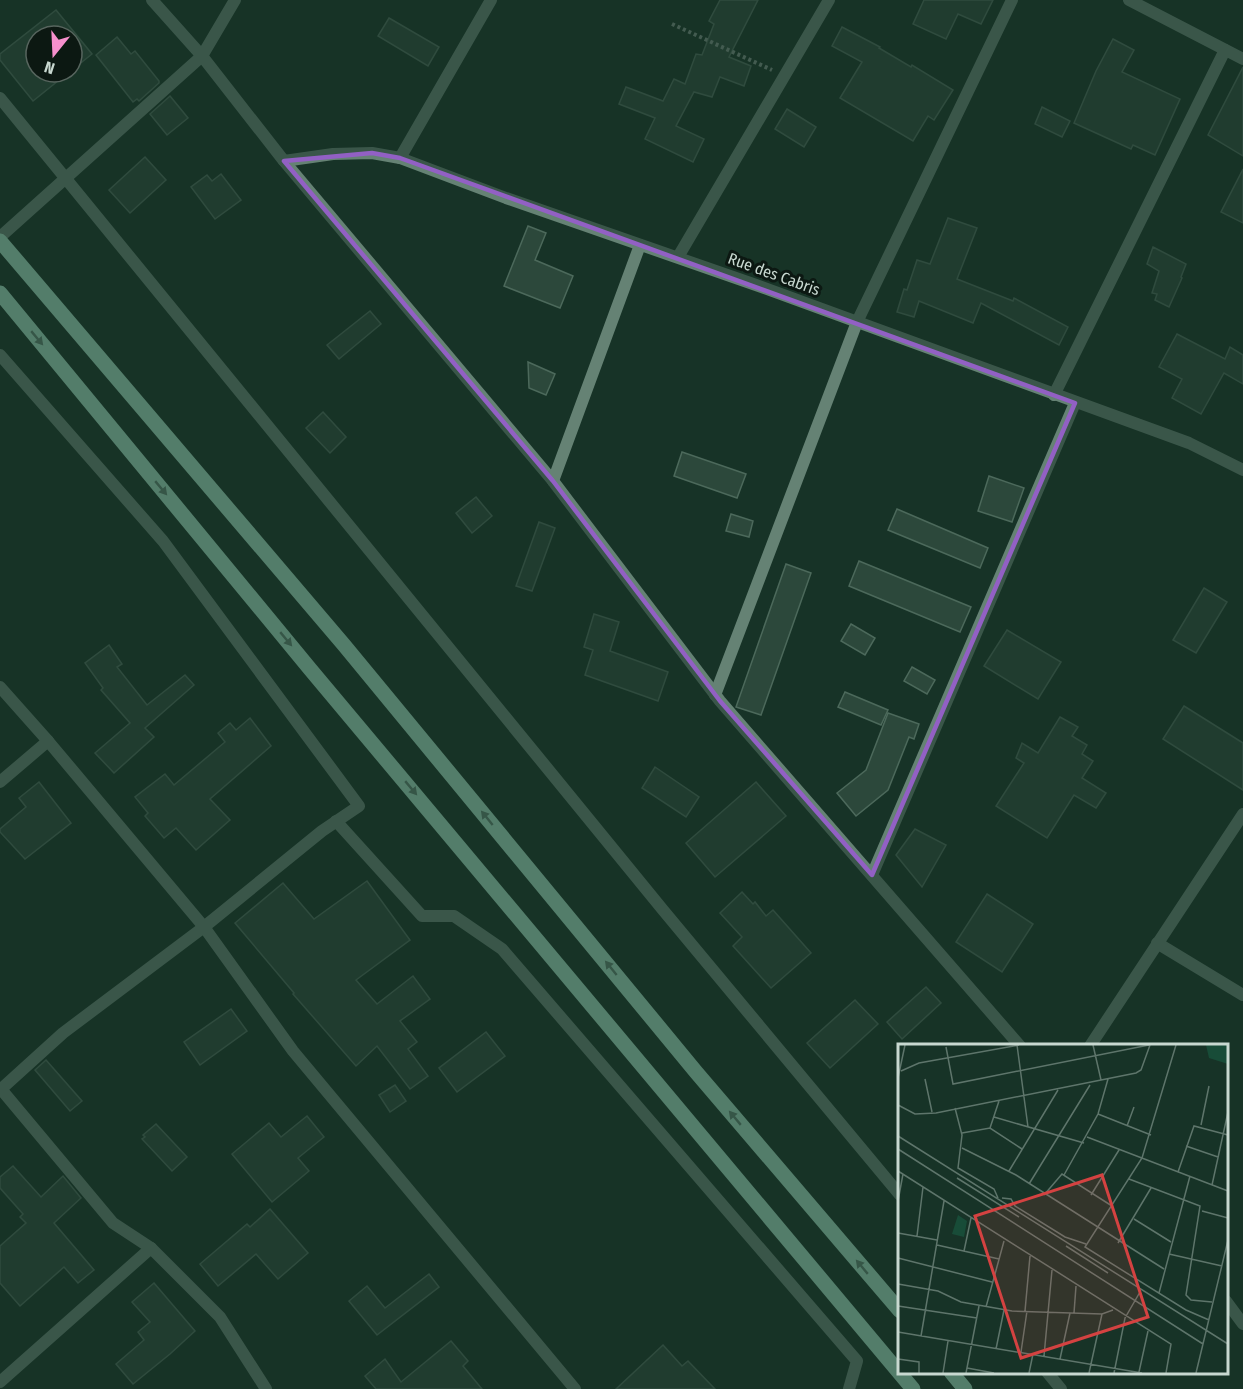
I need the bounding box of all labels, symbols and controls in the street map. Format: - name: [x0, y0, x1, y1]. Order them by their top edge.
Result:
- north arrow: [24, 24, 84, 84]
- text: N: [42, 57, 57, 78]
- street label: Rue des Cabris: [725, 249, 823, 300]
- one-way arrow: [31, 330, 44, 346]
- one-way arrow: [155, 480, 168, 496]
- one-way arrow: [279, 631, 292, 647]
- one-way arrow: [404, 780, 417, 796]
- one-way arrow: [480, 810, 493, 826]
- one-way arrow: [605, 961, 617, 976]
- inset map: [898, 1044, 1228, 1374]
- one-way arrow: [729, 1111, 742, 1126]
- one-way arrow: [855, 1259, 868, 1275]

